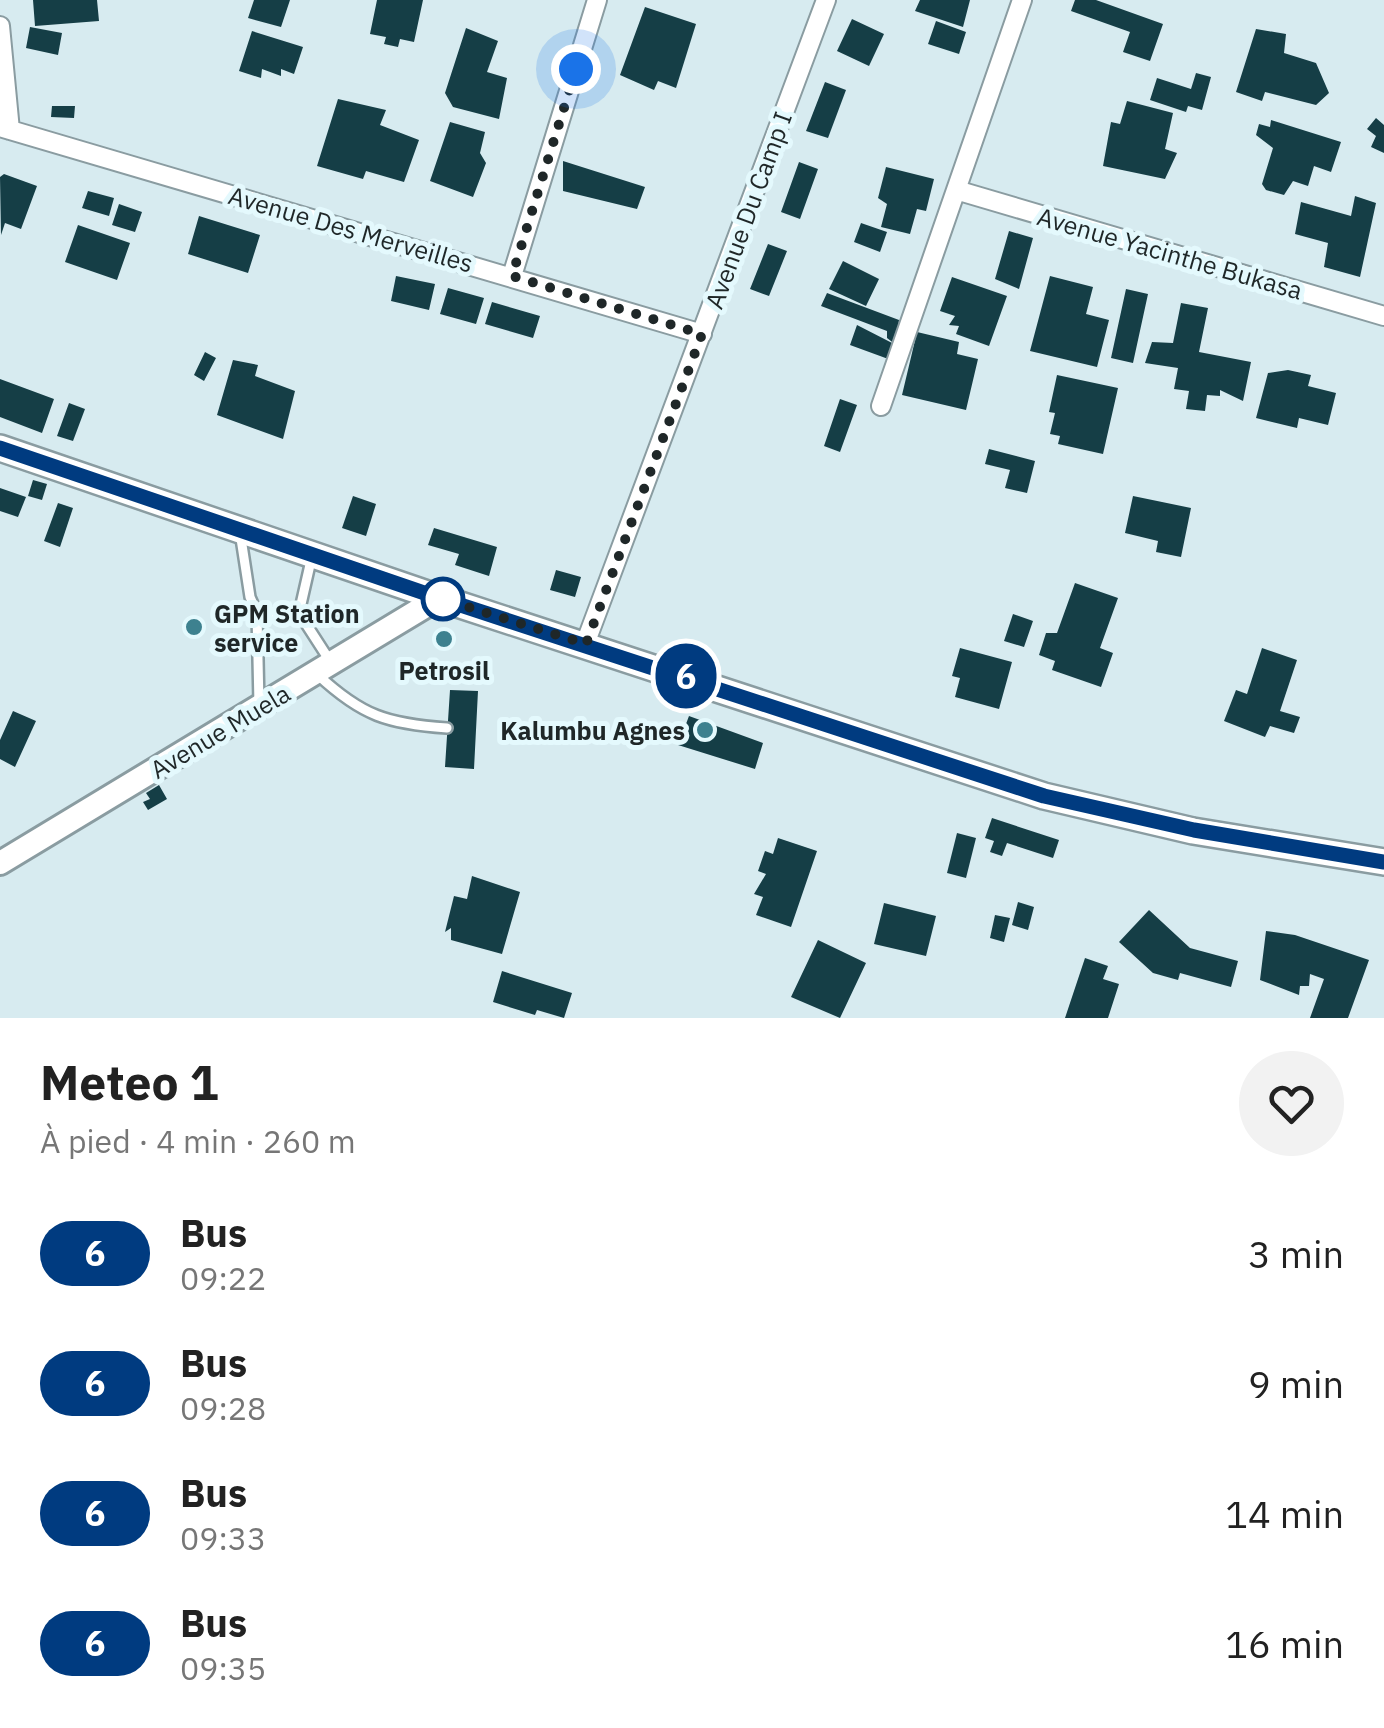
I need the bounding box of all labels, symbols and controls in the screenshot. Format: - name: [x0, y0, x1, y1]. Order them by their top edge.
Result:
- your location: [551, 44, 601, 94]
- street label: Avenue Du Camp I: [697, 107, 799, 313]
- street label: Avenue Des Merveilles: [225, 178, 477, 280]
- street label: Avenue Yacinthe Bukasa: [1034, 199, 1306, 307]
- unlabelled marker: [422, 578, 464, 620]
- place label: GPM Station service: [214, 597, 360, 659]
- marker: GPM Station service: [183, 616, 205, 638]
- marker: Petrosil: [433, 628, 455, 650]
- line badge: 6: [654, 644, 718, 708]
- text: 6: [675, 653, 697, 699]
- place label: Petrosil: [399, 654, 490, 687]
- street label: Avenue Muela: [144, 676, 296, 786]
- place label: Kalumbu Agnes: [500, 714, 685, 747]
- marker: Kalumbu Agnes: [694, 719, 716, 741]
- text: Meteo 1: [40, 1051, 219, 1113]
- button: heart: [1239, 1051, 1344, 1156]
- text: À pied · 4 min · 260 m: [40, 1120, 356, 1162]
- text: Bus: [180, 1208, 247, 1257]
- text: 3 min: [1248, 1229, 1344, 1278]
- text: 6: [84, 1230, 106, 1276]
- text: 09:22: [180, 1257, 266, 1299]
- text: Bus: [180, 1338, 247, 1387]
- text: 9 min: [1248, 1359, 1344, 1408]
- text: 6: [84, 1360, 106, 1406]
- text: 09:28: [180, 1387, 266, 1429]
- text: Bus: [180, 1468, 247, 1517]
- text: 14 min: [1225, 1489, 1344, 1538]
- text: 6: [84, 1490, 106, 1536]
- text: 09:33: [180, 1517, 266, 1559]
- text: Bus: [180, 1598, 247, 1647]
- text: 16 min: [1225, 1619, 1344, 1668]
- text: 6: [84, 1620, 106, 1666]
- text: 09:35: [180, 1647, 266, 1689]

